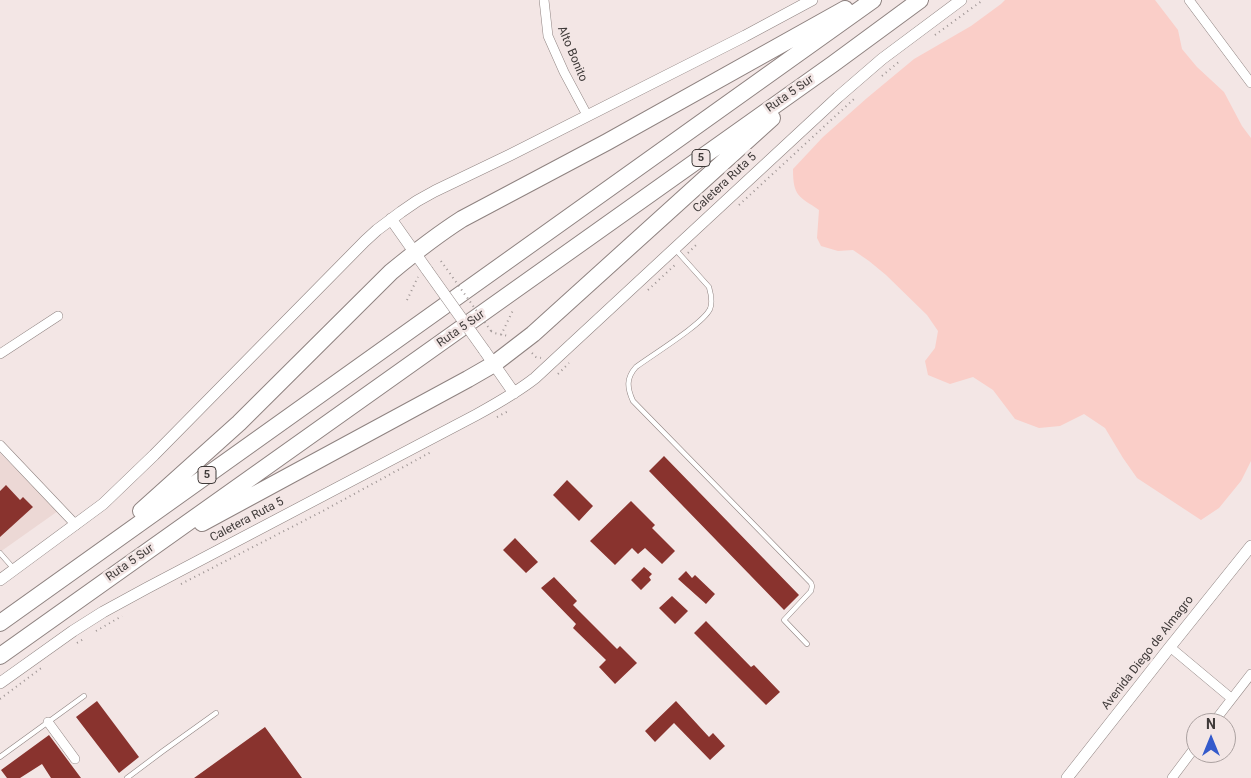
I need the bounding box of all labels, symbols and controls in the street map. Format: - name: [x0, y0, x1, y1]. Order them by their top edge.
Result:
- street label: Alto Bonito: [554, 24, 590, 84]
- street label: Ruta 5 Sur: [763, 72, 817, 116]
- street label: Caletera Ruta 5: [690, 150, 760, 216]
- road number: 5: [692, 150, 710, 167]
- street label: Ruta 5 Sur: [434, 307, 488, 351]
- road number: 5: [198, 466, 216, 484]
- street label: Caletera Ruta 5: [208, 495, 286, 545]
- street label: Ruta 5 Sur: [103, 541, 157, 585]
- street label: Avenida Diego de Almagro: [1099, 593, 1197, 713]
- north arrow: [1186, 713, 1236, 763]
- text: N: [1206, 716, 1216, 732]

